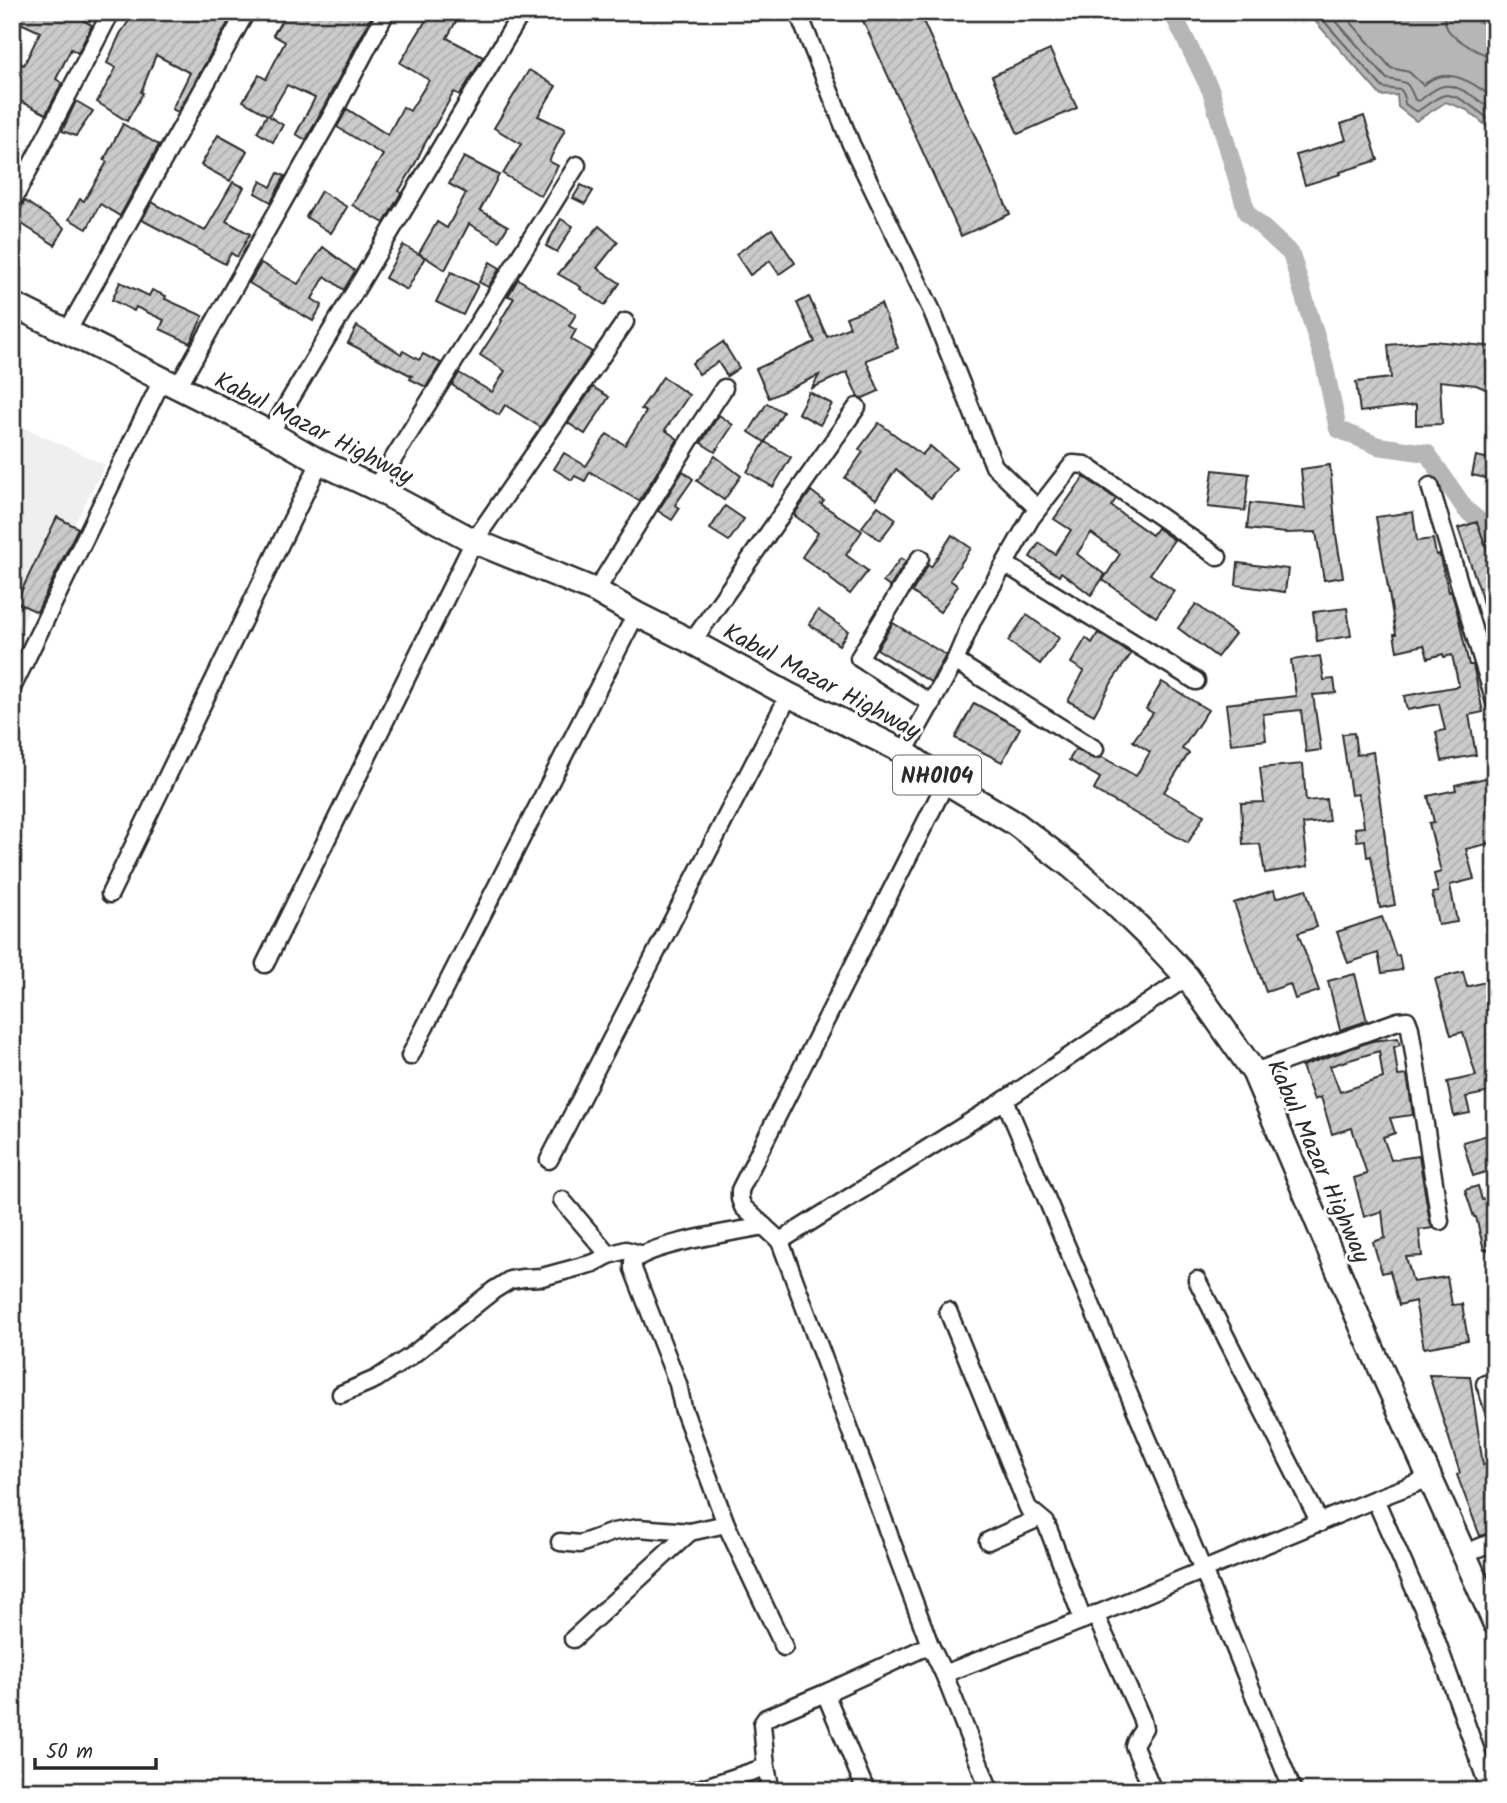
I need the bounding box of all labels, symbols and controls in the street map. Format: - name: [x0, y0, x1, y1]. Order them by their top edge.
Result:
- street label: Kabul Mazar Highway: [207, 362, 421, 497]
- street label: Kabul Mazar Highway: [715, 614, 928, 751]
- road number: NH0104: [893, 755, 981, 794]
- street label: Kabul Mazar Highway: [1255, 1053, 1380, 1270]
- scale bar: [35, 1726, 156, 1770]
- text: 50 m: [46, 1736, 93, 1769]

